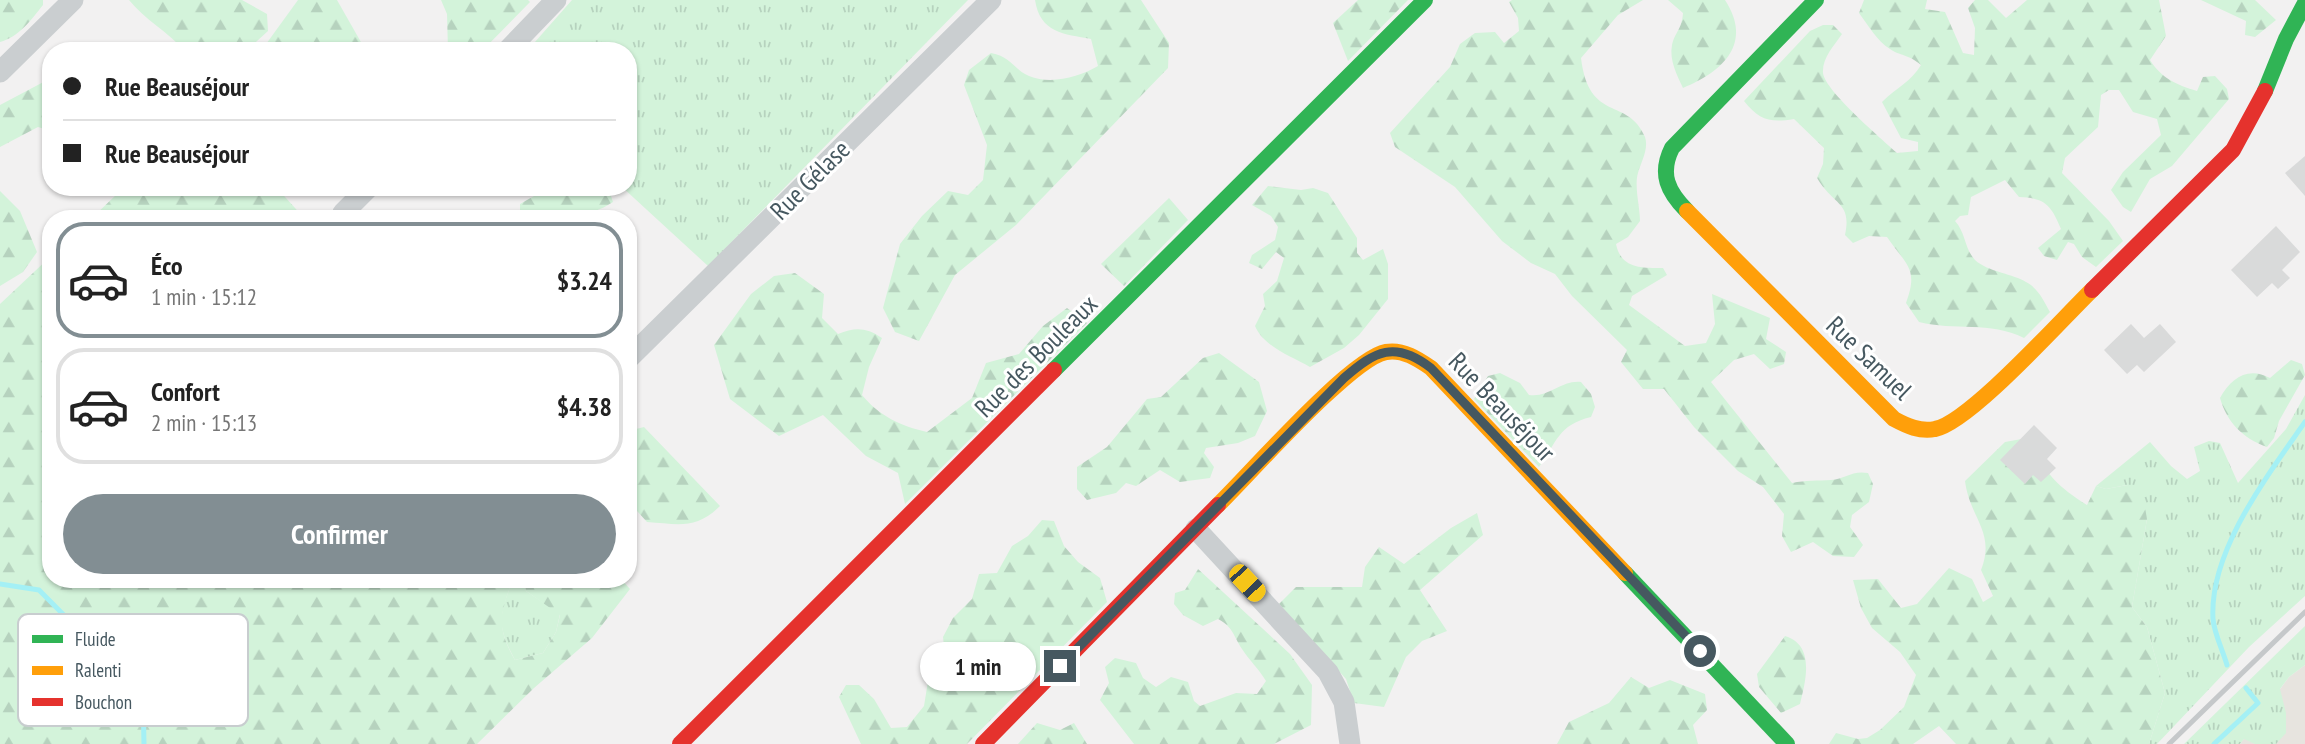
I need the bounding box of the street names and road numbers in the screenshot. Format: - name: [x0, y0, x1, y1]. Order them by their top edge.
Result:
- street label: Rue Gélase: [763, 133, 857, 227]
- street label: Rue des Bouleaux: [967, 287, 1104, 424]
- street label: Rue Samuel: [1820, 309, 1919, 407]
- street label: Rue Beauséjour: [1442, 345, 1563, 468]

